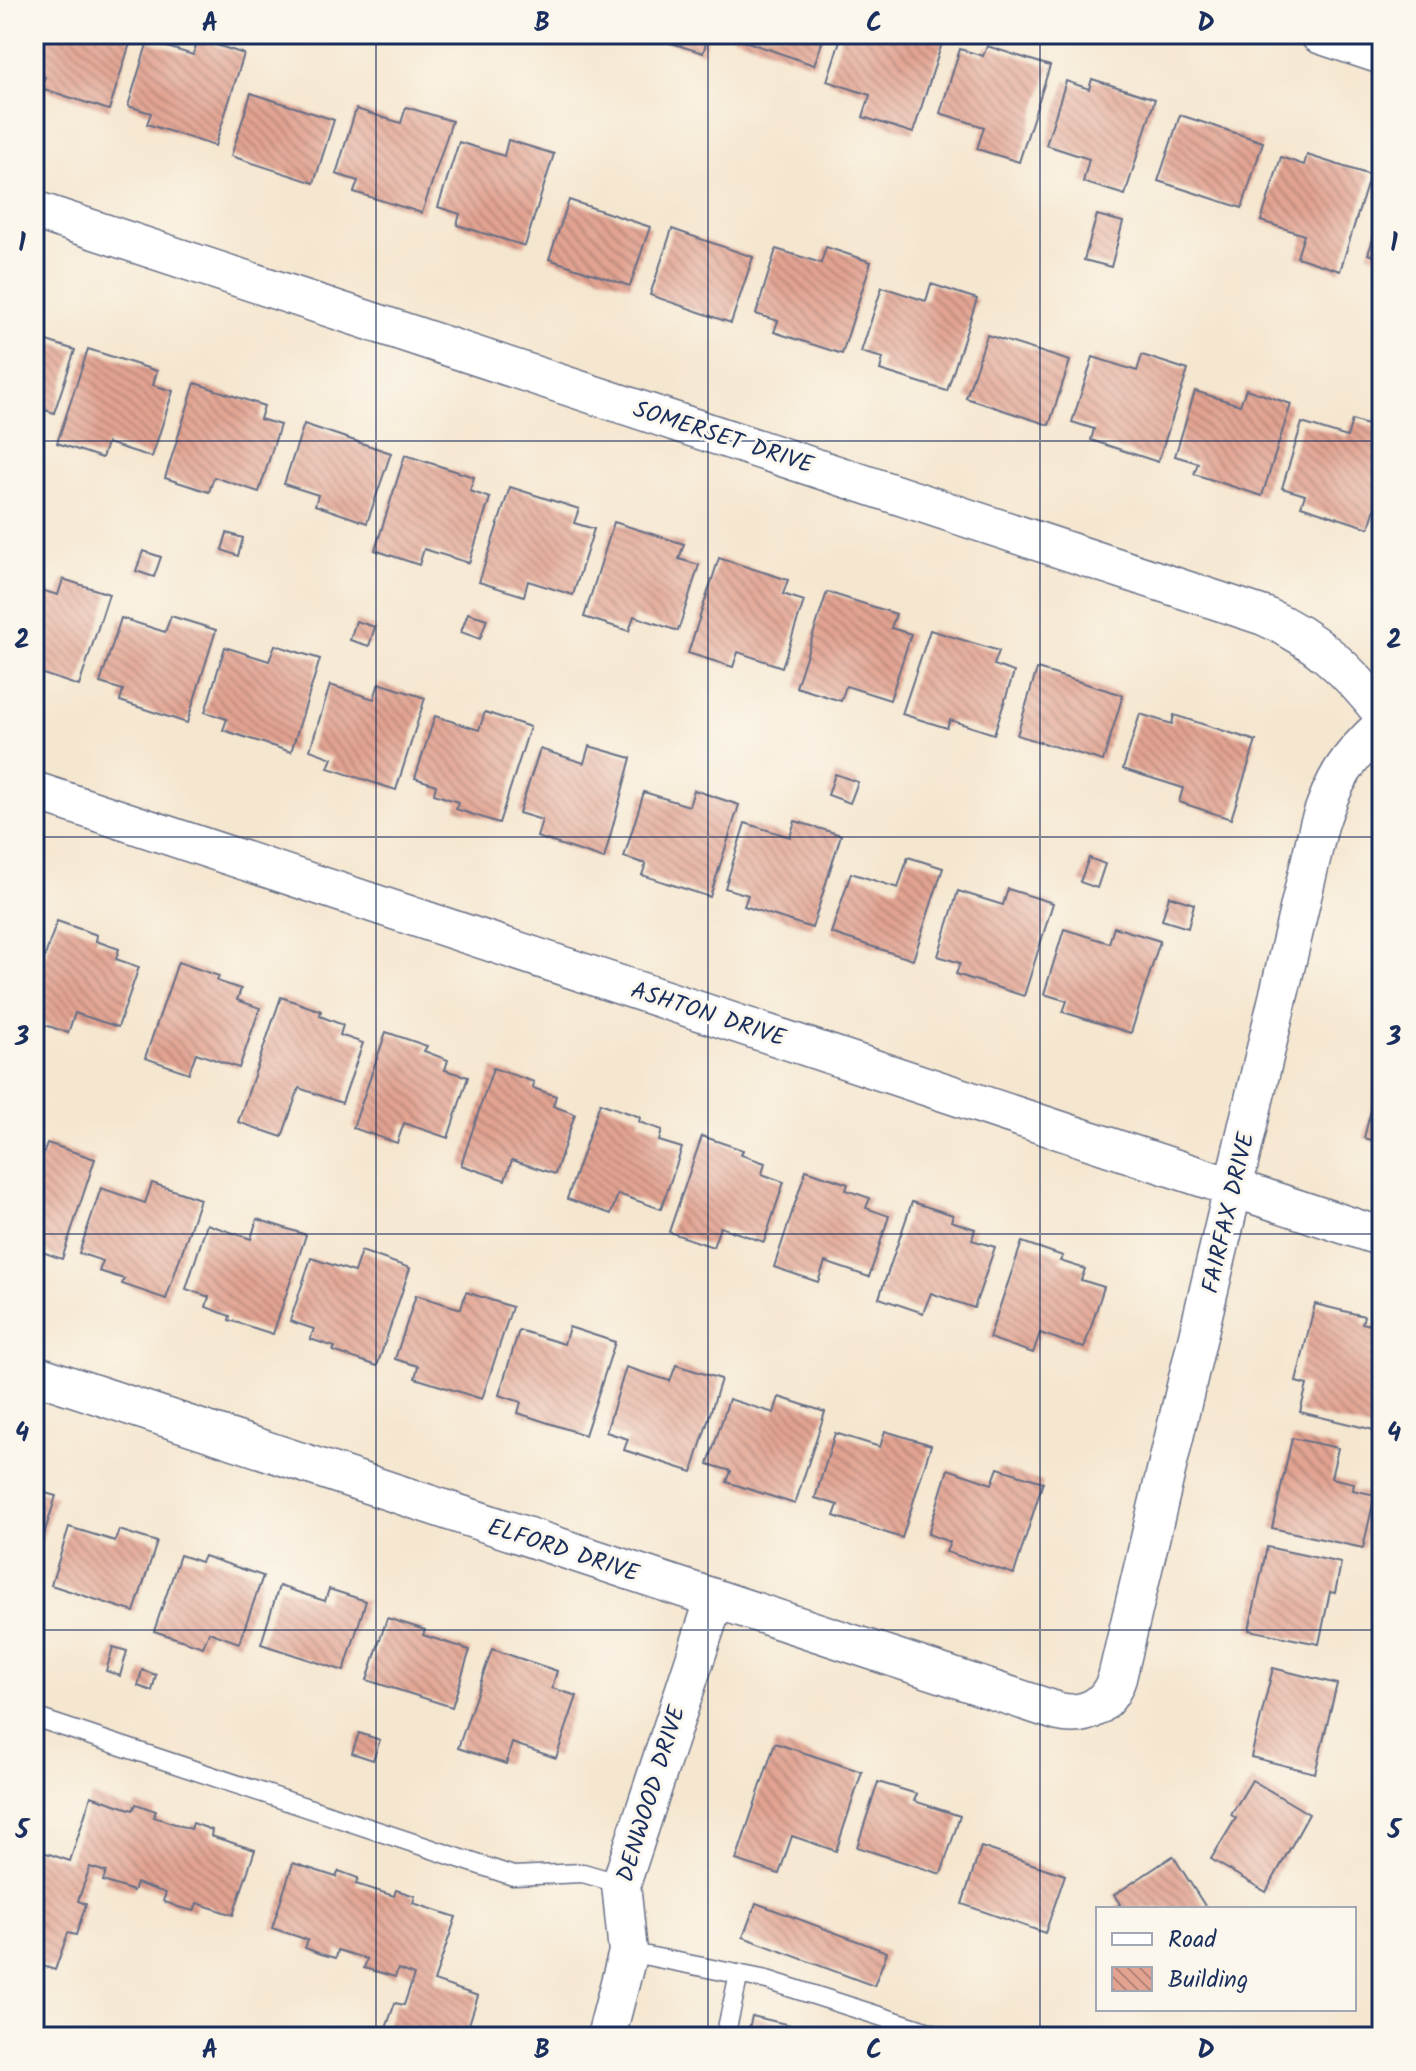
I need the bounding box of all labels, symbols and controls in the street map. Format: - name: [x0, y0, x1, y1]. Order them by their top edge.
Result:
- text: A: [202, 3, 218, 45]
- text: B: [534, 3, 550, 45]
- text: C: [866, 3, 882, 45]
- text: D: [1197, 3, 1215, 45]
- text: 1: [18, 223, 26, 265]
- text: 1: [1390, 223, 1398, 265]
- street label: SOMERSET DRIVE: [628, 390, 819, 486]
- text: 2: [14, 620, 30, 662]
- text: 2: [1386, 620, 1402, 662]
- street label: ASHTON DRIVE: [626, 972, 791, 1059]
- text: 3: [14, 1017, 29, 1059]
- text: 3: [1386, 1017, 1401, 1059]
- street label: FAIRFAX DRIVE: [1192, 1128, 1267, 1297]
- text: 4: [15, 1413, 29, 1455]
- text: 4: [1387, 1413, 1401, 1455]
- street label: ELFORD DRIVE: [482, 1508, 645, 1594]
- street label: DENWOOD DRIVE: [607, 1700, 698, 1887]
- text: 5: [14, 1810, 30, 1852]
- text: 5: [1386, 1810, 1402, 1852]
- legend: [1096, 1907, 1356, 2011]
- text: Road: [1168, 1921, 1217, 1960]
- text: Building: [1168, 1961, 1248, 2000]
- text: A: [202, 2030, 218, 2071]
- text: B: [534, 2030, 550, 2071]
- text: C: [866, 2030, 882, 2071]
- text: D: [1197, 2030, 1215, 2071]

